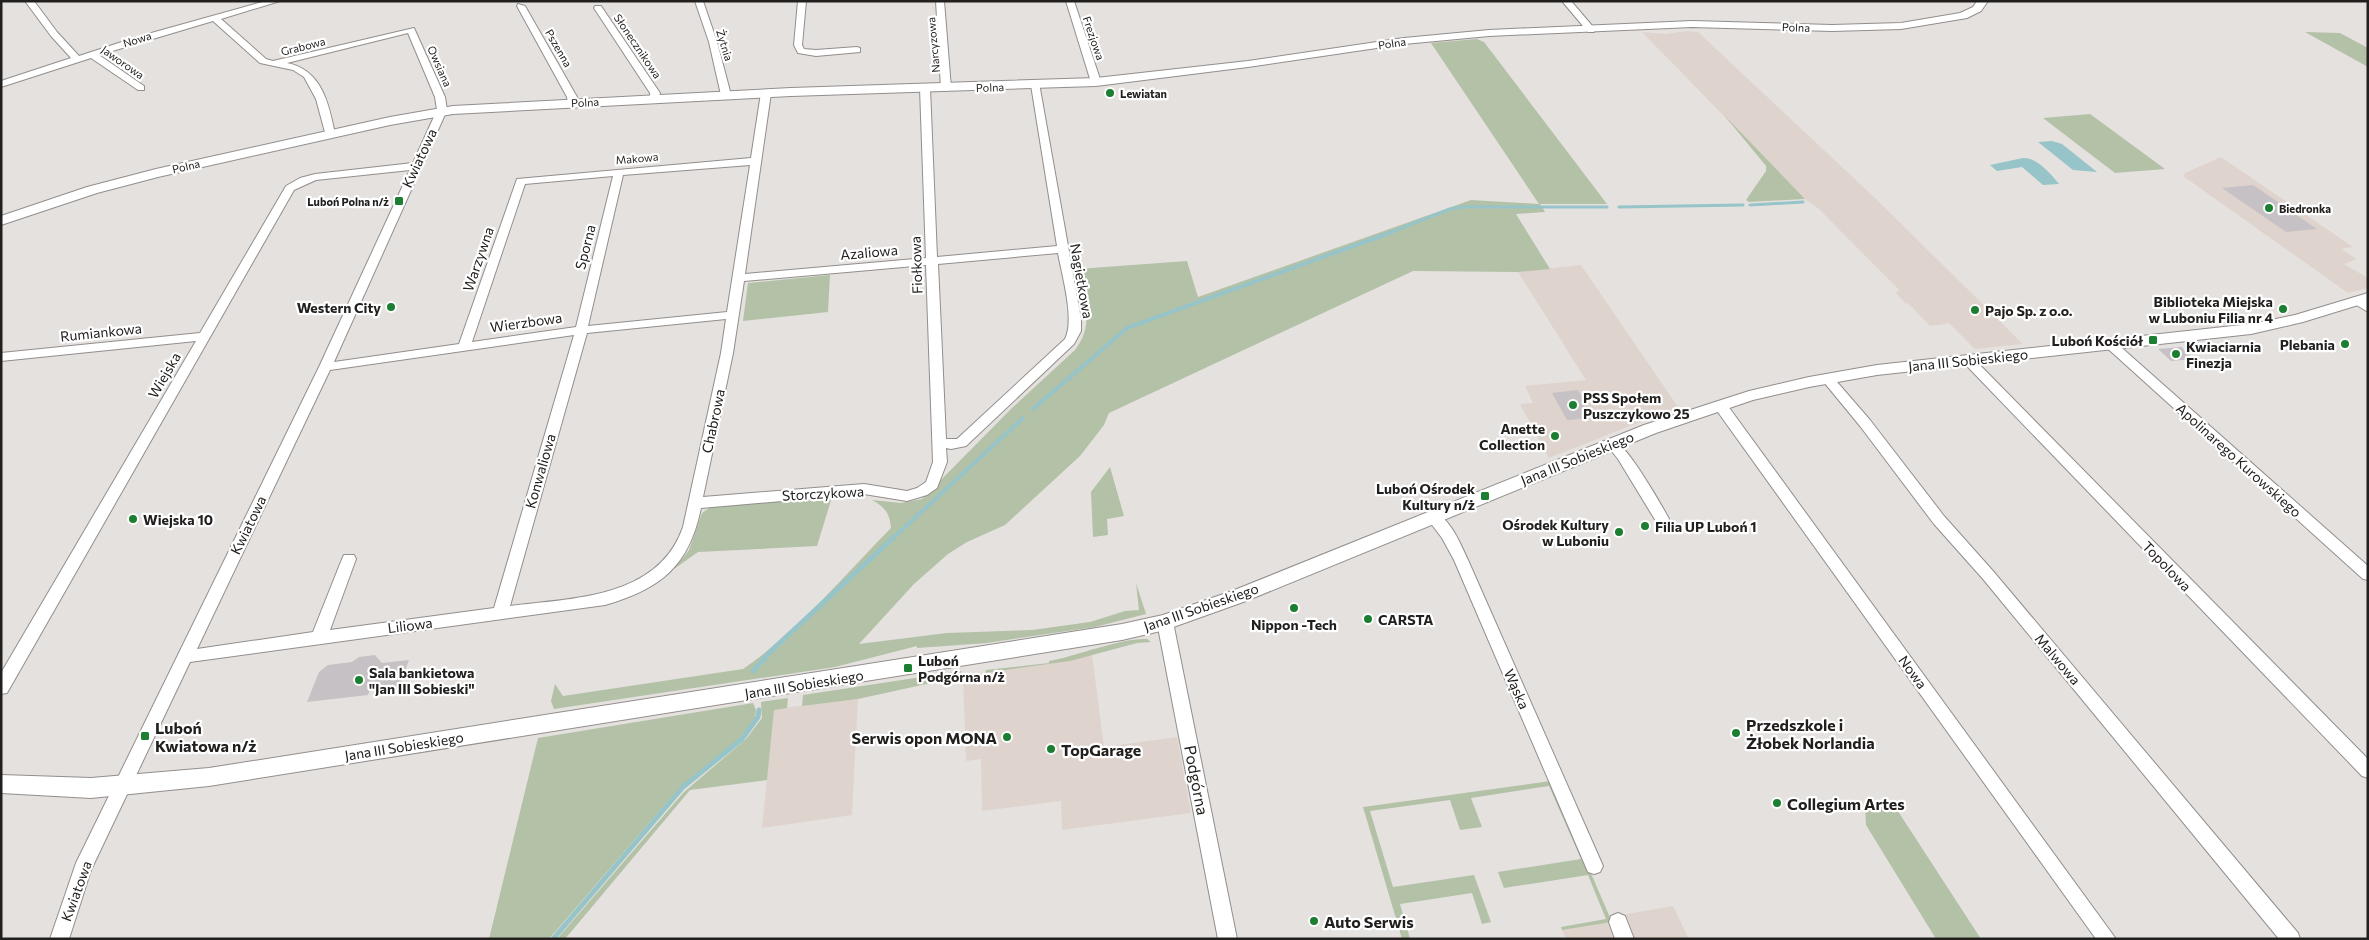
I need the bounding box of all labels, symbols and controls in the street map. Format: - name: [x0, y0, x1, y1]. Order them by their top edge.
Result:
- street label: Słonecznikowa: [612, 11, 664, 81]
- street label: Frezjowa: [1080, 14, 1108, 62]
- street label: Narcyzowa: [924, 17, 942, 73]
- street label: Polna: [1782, 20, 1810, 34]
- street label: Pszenna: [543, 27, 575, 69]
- street label: Żytnia: [714, 27, 737, 62]
- street label: Nowa: [121, 29, 153, 49]
- street label: Grabowa: [279, 34, 327, 58]
- street label: Polna: [1377, 35, 1407, 51]
- street label: Jaworowa: [99, 43, 147, 82]
- street label: Owsiana: [425, 44, 455, 88]
- street label: Polna: [976, 80, 1004, 94]
- marker: Lewiatan: [1104, 87, 1116, 99]
- place label: Lewiatan: [1120, 87, 1167, 100]
- street label: Polna: [571, 95, 599, 109]
- street label: Kwiatowa: [398, 126, 440, 190]
- street label: Makowa: [615, 150, 659, 166]
- street label: Polna: [171, 157, 201, 175]
- place label: Luboń Polna n/ż: [307, 195, 389, 208]
- marker: Luboń Polna n/ż: [393, 195, 405, 207]
- marker: Biedronka: [2263, 202, 2275, 214]
- place label: Biedronka: [2279, 202, 2331, 215]
- street label: Sporna: [571, 223, 599, 271]
- street label: Warzywna: [459, 224, 497, 294]
- street label: Fiołkowa: [906, 236, 926, 294]
- street label: Azaliowa: [840, 241, 898, 263]
- street label: Nagietkowa: [1067, 242, 1097, 320]
- place label: Biblioteka Miejska w Luboniu Filia nr 4: [2148, 293, 2273, 326]
- place label: Western City: [297, 299, 381, 316]
- marker: Western City: [385, 301, 397, 313]
- place label: Pajo Sp. z o.o.: [1985, 302, 2073, 319]
- marker: Biblioteka Miejska w Luboniu Filia nr 4: [2277, 303, 2289, 315]
- marker: Pajo Sp. z o.o.: [1969, 304, 1981, 316]
- street label: Wierzbowa: [489, 309, 563, 335]
- street label: Rumiankowa: [59, 319, 143, 345]
- place label: Luboń Kościół: [2052, 332, 2144, 349]
- marker: Luboń Kościół: [2147, 334, 2159, 346]
- place label: Plebania: [2280, 336, 2335, 353]
- place label: Kwiaciarnia Finezja: [2186, 338, 2261, 371]
- marker: Plebania: [2339, 338, 2351, 350]
- street label: Jana III Sobieskiego: [1907, 345, 2029, 375]
- marker: Kwiaciarnia Finezja: [2170, 348, 2182, 360]
- street label: Wiejska: [144, 349, 184, 401]
- street label: Chabrowa: [698, 387, 728, 455]
- place label: PSS Społem Puszczykowo 25: [1583, 389, 1690, 422]
- marker: PSS Społem Puszczykowo 25: [1567, 399, 1579, 411]
- street label: Apolinarego Kurowskiego: [2173, 399, 2305, 521]
- place label: Anette Collection: [1479, 420, 1545, 453]
- street label: Jana III Sobieskiego: [1518, 428, 1636, 488]
- marker: Anette Collection: [1549, 430, 1561, 442]
- street label: Konwaliowa: [521, 432, 559, 510]
- place label: Luboń Ośrodek Kultury n/ż: [1376, 480, 1475, 513]
- street label: Storczykowa: [781, 482, 865, 504]
- marker: Luboń Ośrodek Kultury n/ż: [1479, 490, 1491, 502]
- street label: Kwiatowa: [227, 493, 269, 557]
- place label: Wiejska 10: [143, 511, 213, 528]
- marker: Wiejska 10: [127, 513, 139, 525]
- place label: Ośrodek Kultury w Luboniu: [1502, 516, 1609, 549]
- place label: Filia UP Luboń 1: [1655, 518, 1757, 535]
- marker: Filia UP Luboń 1: [1639, 520, 1651, 532]
- marker: Ośrodek Kultury w Luboniu: [1613, 526, 1625, 538]
- street label: Topolowa: [2139, 537, 2195, 595]
- street label: Jana III Sobieskiego: [1141, 579, 1261, 635]
- marker: Nippon -Tech: [1288, 602, 1300, 614]
- place label: CARSTA: [1378, 611, 1433, 628]
- marker: CARSTA: [1362, 613, 1374, 625]
- street label: Liliowa: [386, 614, 434, 636]
- place label: Nippon -Tech: [1251, 616, 1337, 633]
- street label: Malwowa: [2032, 630, 2084, 688]
- place label: Luboń Podgórna n/ż: [918, 652, 1005, 685]
- street label: Nowa: [1895, 652, 1931, 692]
- marker: Luboń Podgórna n/ż: [902, 662, 914, 674]
- place label: Sala bankietowa "Jan III Sobieski": [369, 664, 475, 697]
- street label: Jana III Sobieskiego: [743, 666, 865, 702]
- street label: Wąska: [1501, 666, 1533, 712]
- marker: Sala bankietowa "Jan III Sobieski": [353, 674, 365, 686]
- place label: Przedszkole i Żłobek Norlandia: [1746, 715, 1875, 752]
- place label: Luboń Kwiatowa n/ż: [155, 718, 256, 755]
- marker: Przedszkole i Żłobek Norlandia: [1730, 727, 1742, 739]
- street label: Jana III Sobieskiego: [343, 728, 465, 764]
- place label: Serwis opon MONA: [852, 728, 997, 747]
- marker: Luboń Kwiatowa n/ż: [139, 730, 151, 742]
- marker: Serwis opon MONA: [1001, 731, 1013, 743]
- place label: TopGarage: [1061, 740, 1141, 759]
- marker: TopGarage: [1045, 743, 1057, 755]
- street label: Podgórna: [1181, 744, 1213, 816]
- place label: Collegium Artes: [1787, 794, 1905, 813]
- marker: Collegium Artes: [1771, 797, 1783, 809]
- street label: Kwiatowa: [57, 858, 95, 924]
- place label: Auto Serwis: [1324, 912, 1414, 931]
- marker: Auto Serwis: [1308, 915, 1320, 927]

